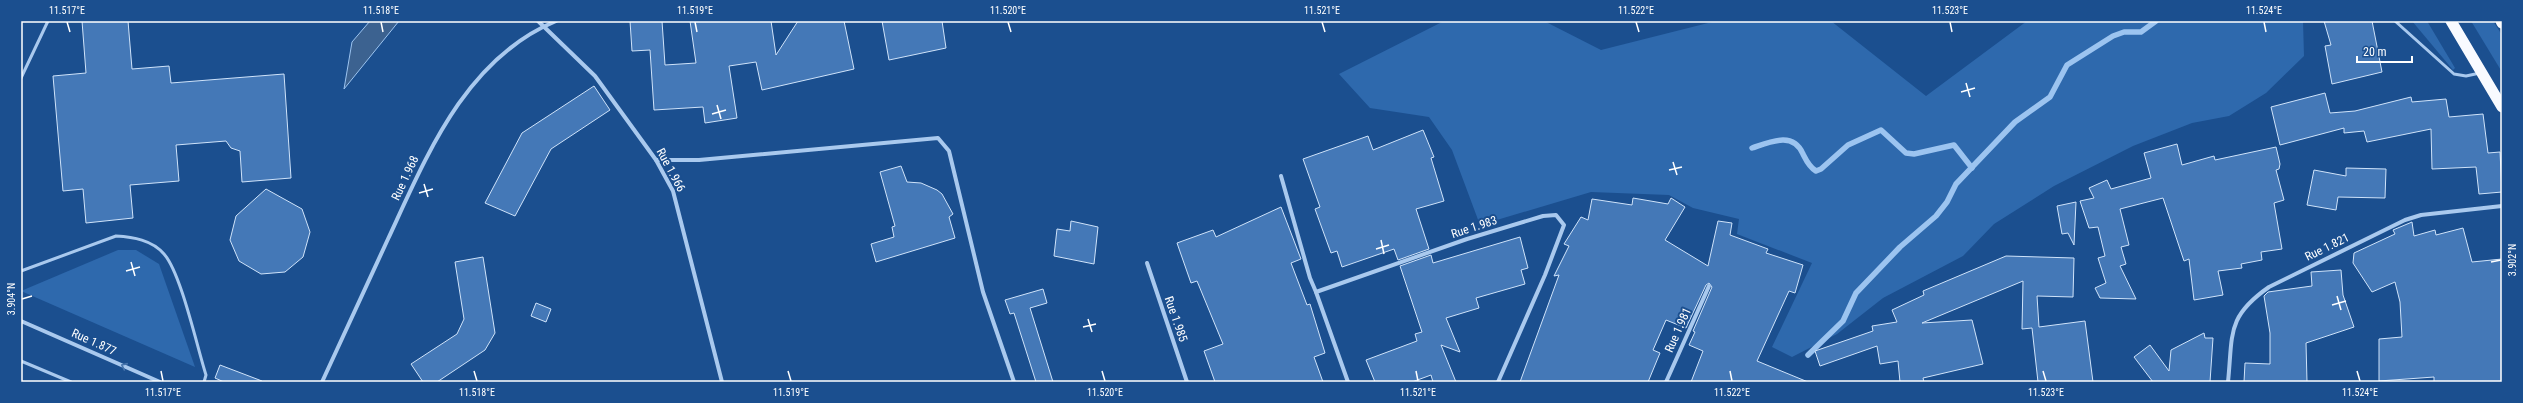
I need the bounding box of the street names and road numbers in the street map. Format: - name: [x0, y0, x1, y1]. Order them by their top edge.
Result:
- street label: Rue 1.966: [654, 146, 688, 194]
- street label: Rue 1.968: [389, 153, 421, 202]
- street label: Rue 1.983: [1449, 213, 1499, 241]
- street label: Rue 1.821: [2303, 230, 2351, 264]
- street label: Rue 1.985: [1162, 294, 1190, 344]
- street label: Rue 1.981: [1662, 305, 1694, 355]
- street label: Rue 1.877: [69, 326, 119, 358]

